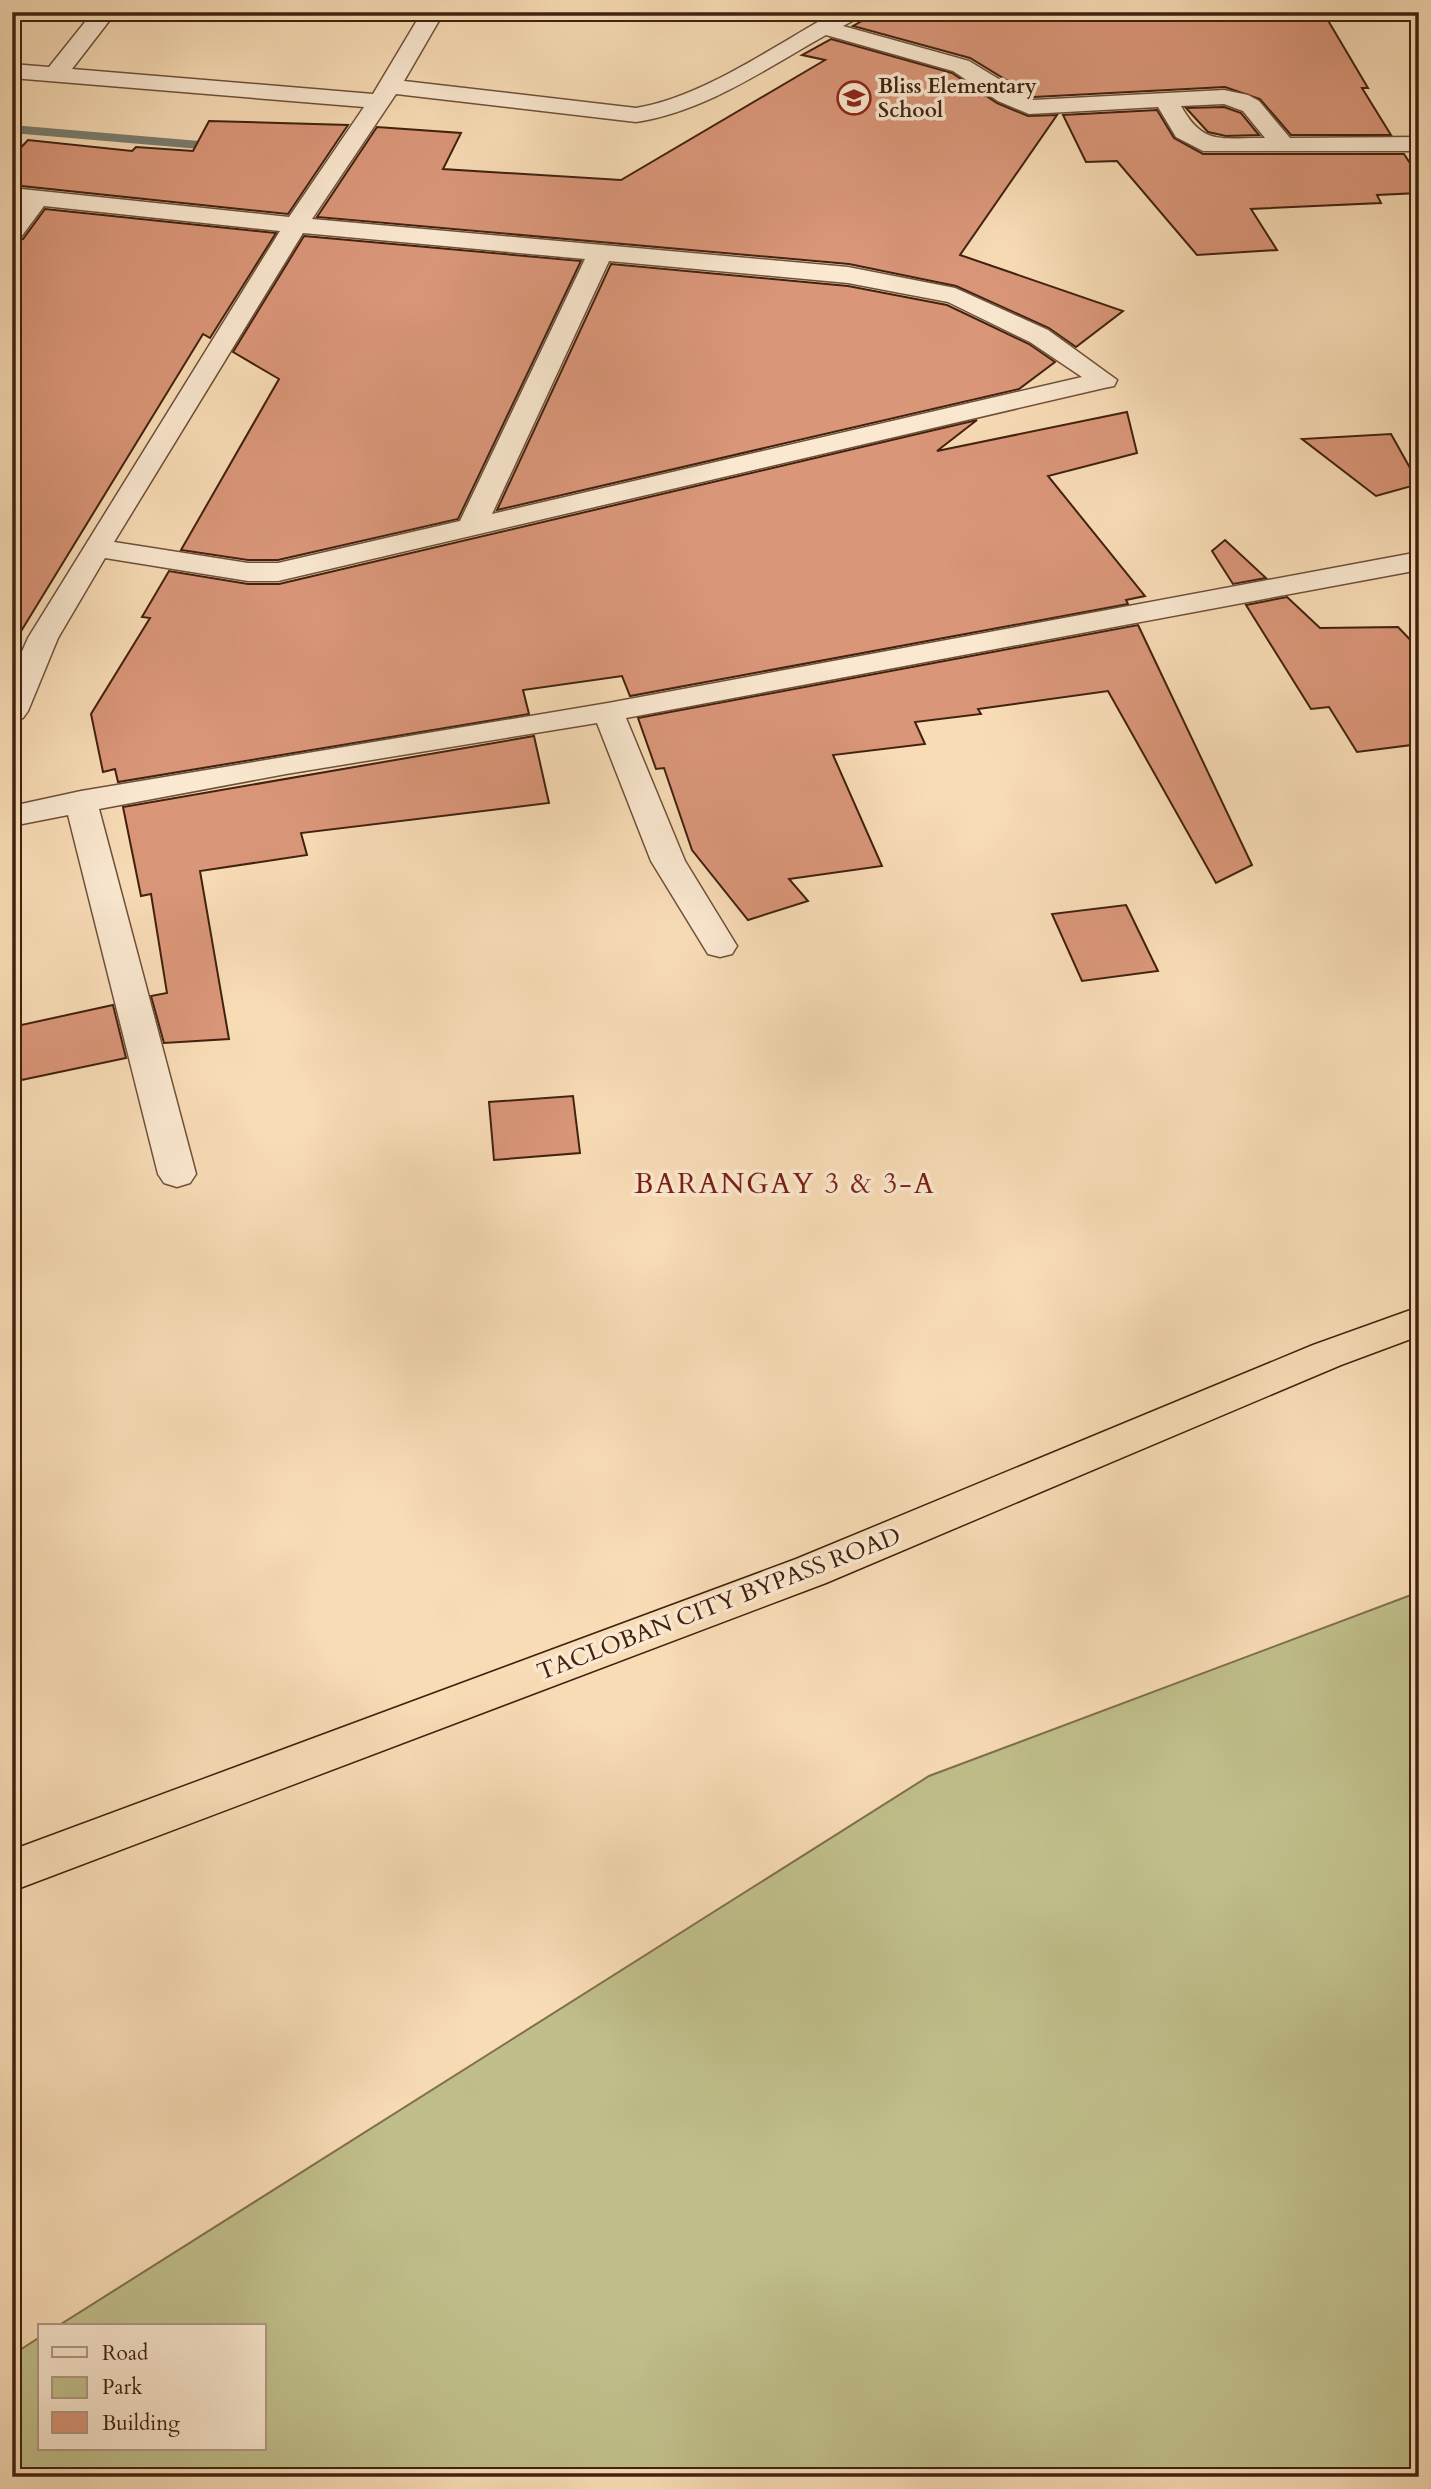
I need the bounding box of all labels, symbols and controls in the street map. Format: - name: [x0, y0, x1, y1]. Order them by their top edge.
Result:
- place label: Bliss Elementary School: [878, 72, 1037, 125]
- school or university icon: Bliss Elementary School: [835, 79, 873, 117]
- district label: BARANGAY 3 & 3-A: [634, 1165, 936, 1203]
- street label: TACLOBAN CITY BYPASS ROAD: [532, 1519, 906, 1689]
- legend: [38, 2324, 266, 2450]
- text: Road: [102, 2339, 148, 2368]
- text: Park: [102, 2373, 143, 2402]
- text: Building: [102, 2409, 180, 2438]

